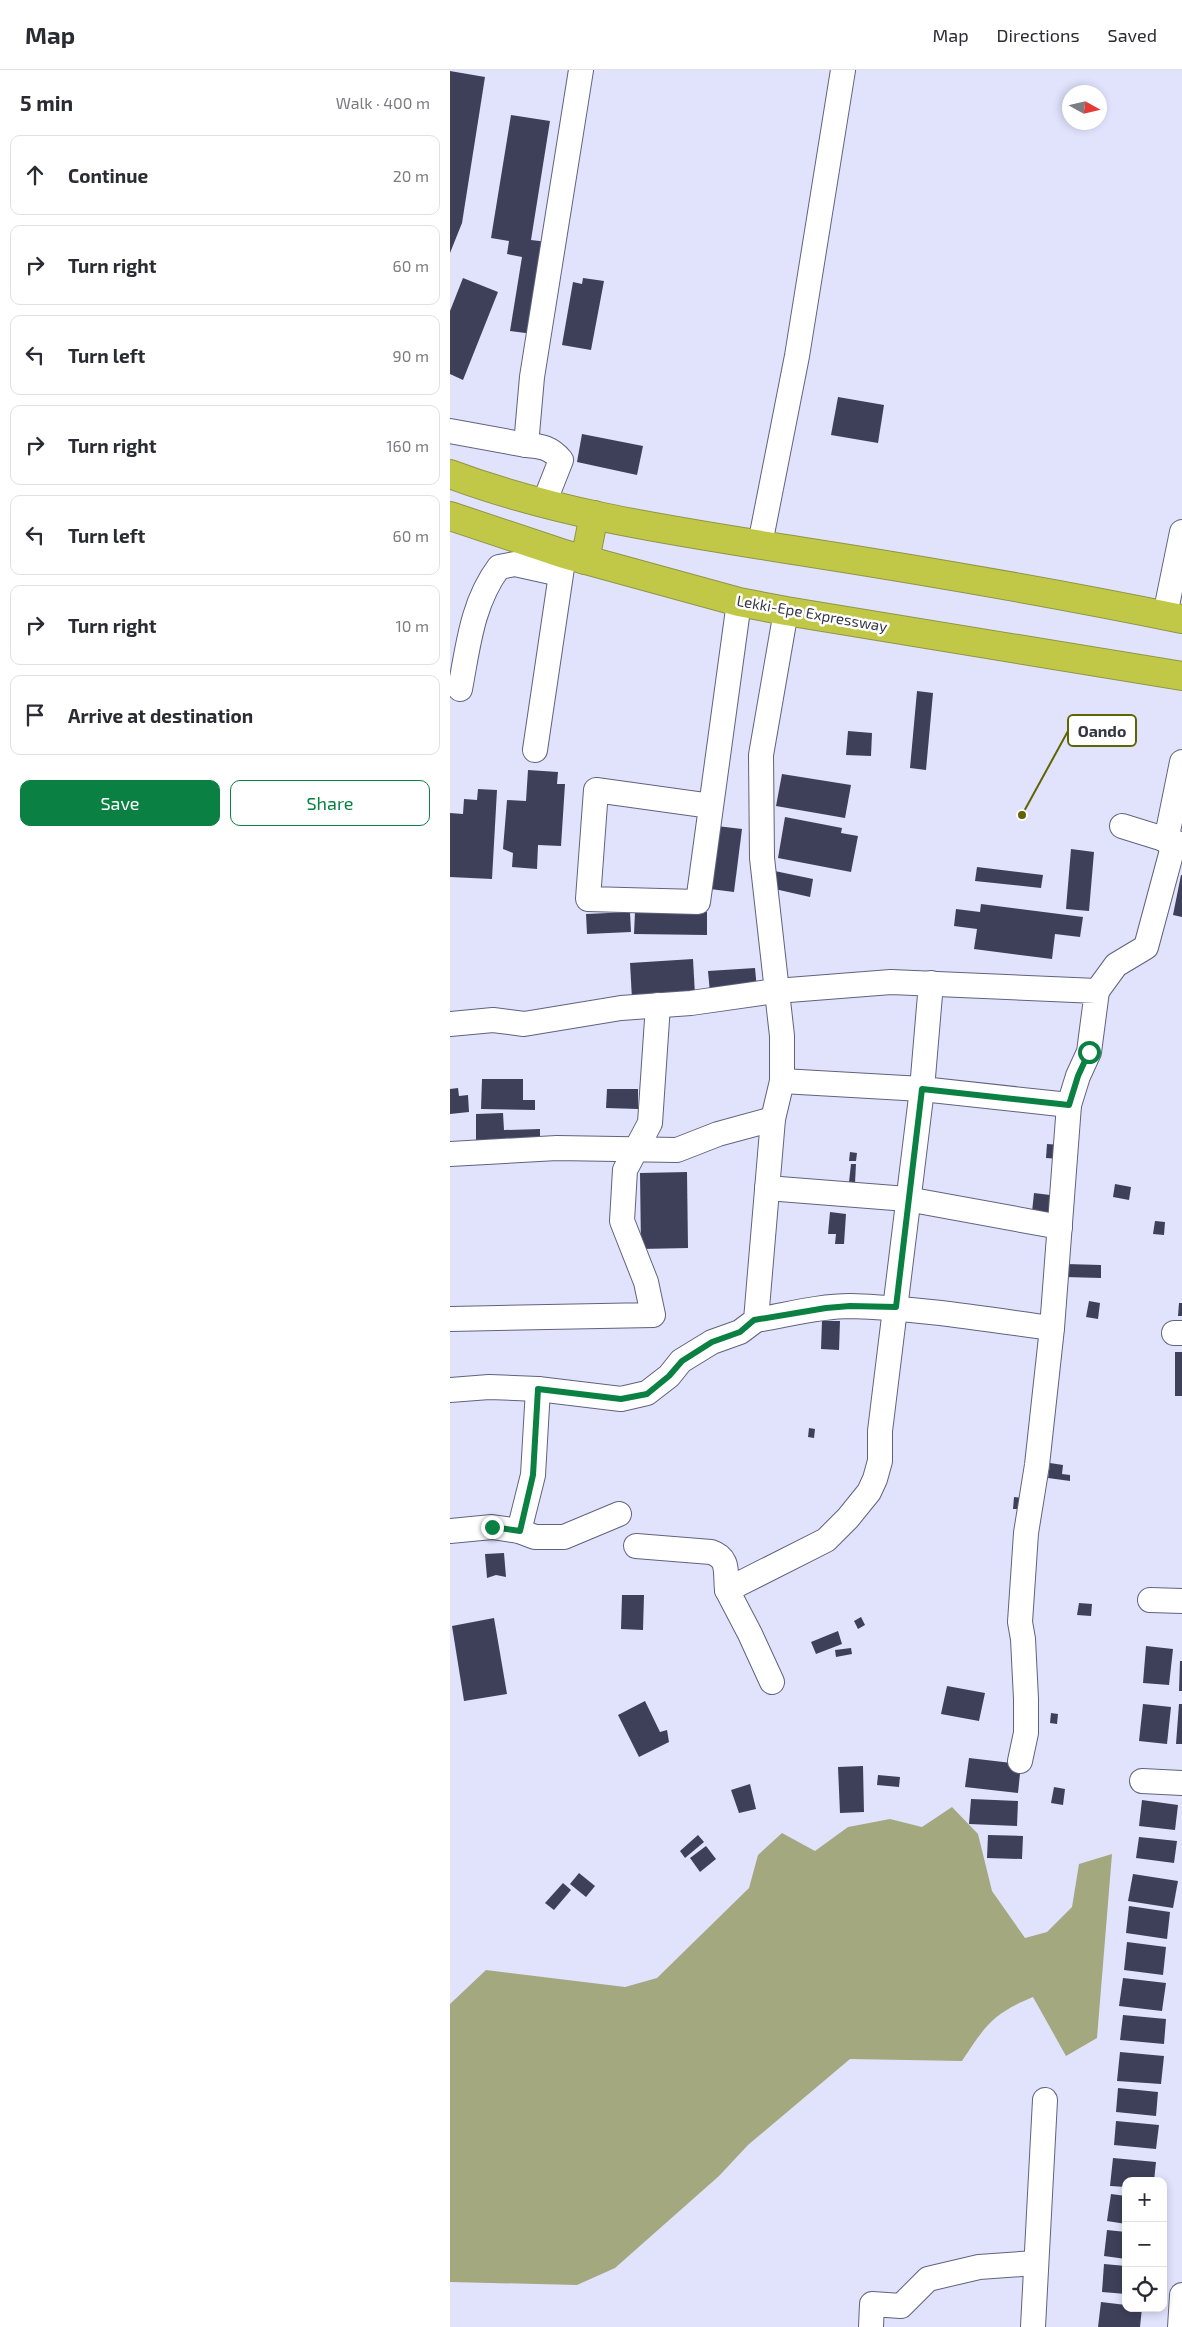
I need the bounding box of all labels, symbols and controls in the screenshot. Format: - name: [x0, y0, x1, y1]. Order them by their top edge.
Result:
- text: Map: [25, 20, 75, 49]
- text: Map: [932, 24, 969, 46]
- text: Directions: [997, 24, 1080, 46]
- text: Saved: [1108, 24, 1157, 46]
- north arrow: [1062, 85, 1107, 130]
- text: 5 min: [20, 90, 73, 115]
- text: Walk · 400 m: [336, 93, 430, 112]
- icon: ahead: [21, 161, 49, 189]
- text: Continue: [68, 164, 148, 187]
- text: 20 m: [393, 166, 429, 185]
- icon: right: [21, 251, 49, 279]
- text: Turn right: [68, 254, 156, 277]
- text: 60 m: [393, 256, 429, 275]
- icon: left: [21, 341, 49, 369]
- text: Turn left: [68, 344, 145, 367]
- text: 90 m: [393, 346, 429, 365]
- icon: right: [21, 431, 49, 459]
- text: Turn right: [68, 434, 156, 457]
- text: 160 m: [386, 436, 429, 455]
- icon: left: [21, 521, 49, 549]
- text: Turn left: [68, 524, 145, 547]
- text: 60 m: [393, 526, 429, 545]
- street label: Lekki-Epe Expressway: [735, 591, 889, 635]
- icon: right: [21, 611, 49, 639]
- text: Turn right: [68, 614, 156, 637]
- text: 10 m: [395, 616, 429, 635]
- icon: arrive: [21, 701, 49, 729]
- text: Arrive at destination: [68, 704, 253, 727]
- callout: Oando: [1068, 715, 1136, 746]
- text: Oando: [1078, 721, 1126, 740]
- button: Save: [20, 780, 220, 826]
- button: Share: [230, 780, 430, 826]
- route start: [1078, 1041, 1101, 1064]
- route end: [481, 1516, 504, 1539]
- map controls: [1122, 2177, 1167, 2312]
- button: +: [1122, 2177, 1167, 2222]
- button: −: [1122, 2222, 1167, 2267]
- button: locate: [1122, 2267, 1167, 2312]

